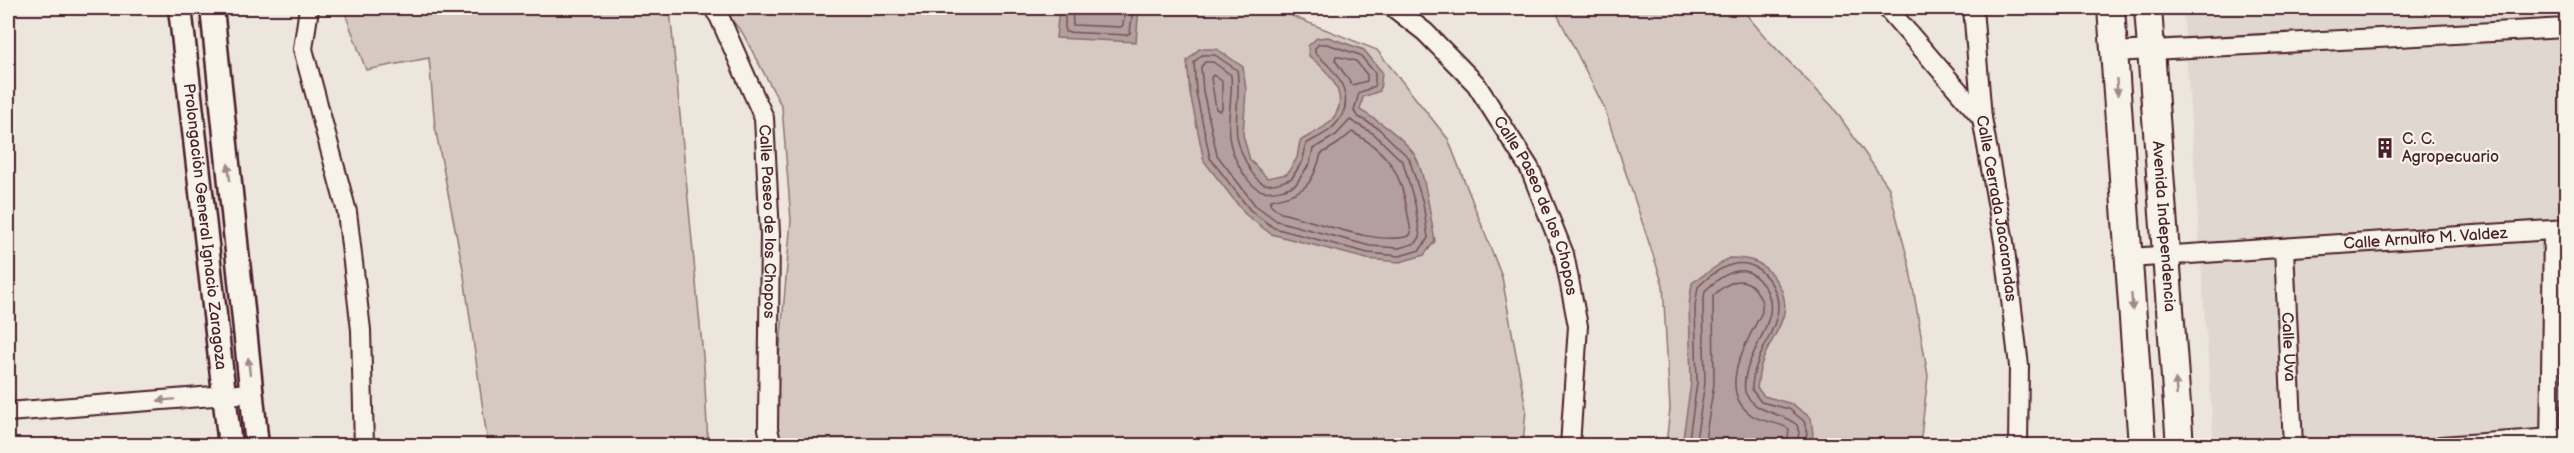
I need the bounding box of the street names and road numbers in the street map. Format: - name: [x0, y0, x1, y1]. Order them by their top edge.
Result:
- street label: Prolongación General Ignacio Zaragoza: [179, 82, 231, 371]
- street label: Calle Paseo de los Chopos: [1489, 113, 1581, 297]
- street label: Calle Cerrada Jacarandas: [1972, 114, 2021, 303]
- street label: Calle Paseo de los Chopos: [755, 124, 780, 319]
- street label: Avenida Independencia: [2148, 140, 2180, 313]
- street label: Calle Arnulfo M. Valdez: [2343, 223, 2508, 253]
- street label: Calle Uva: [2277, 312, 2300, 382]

